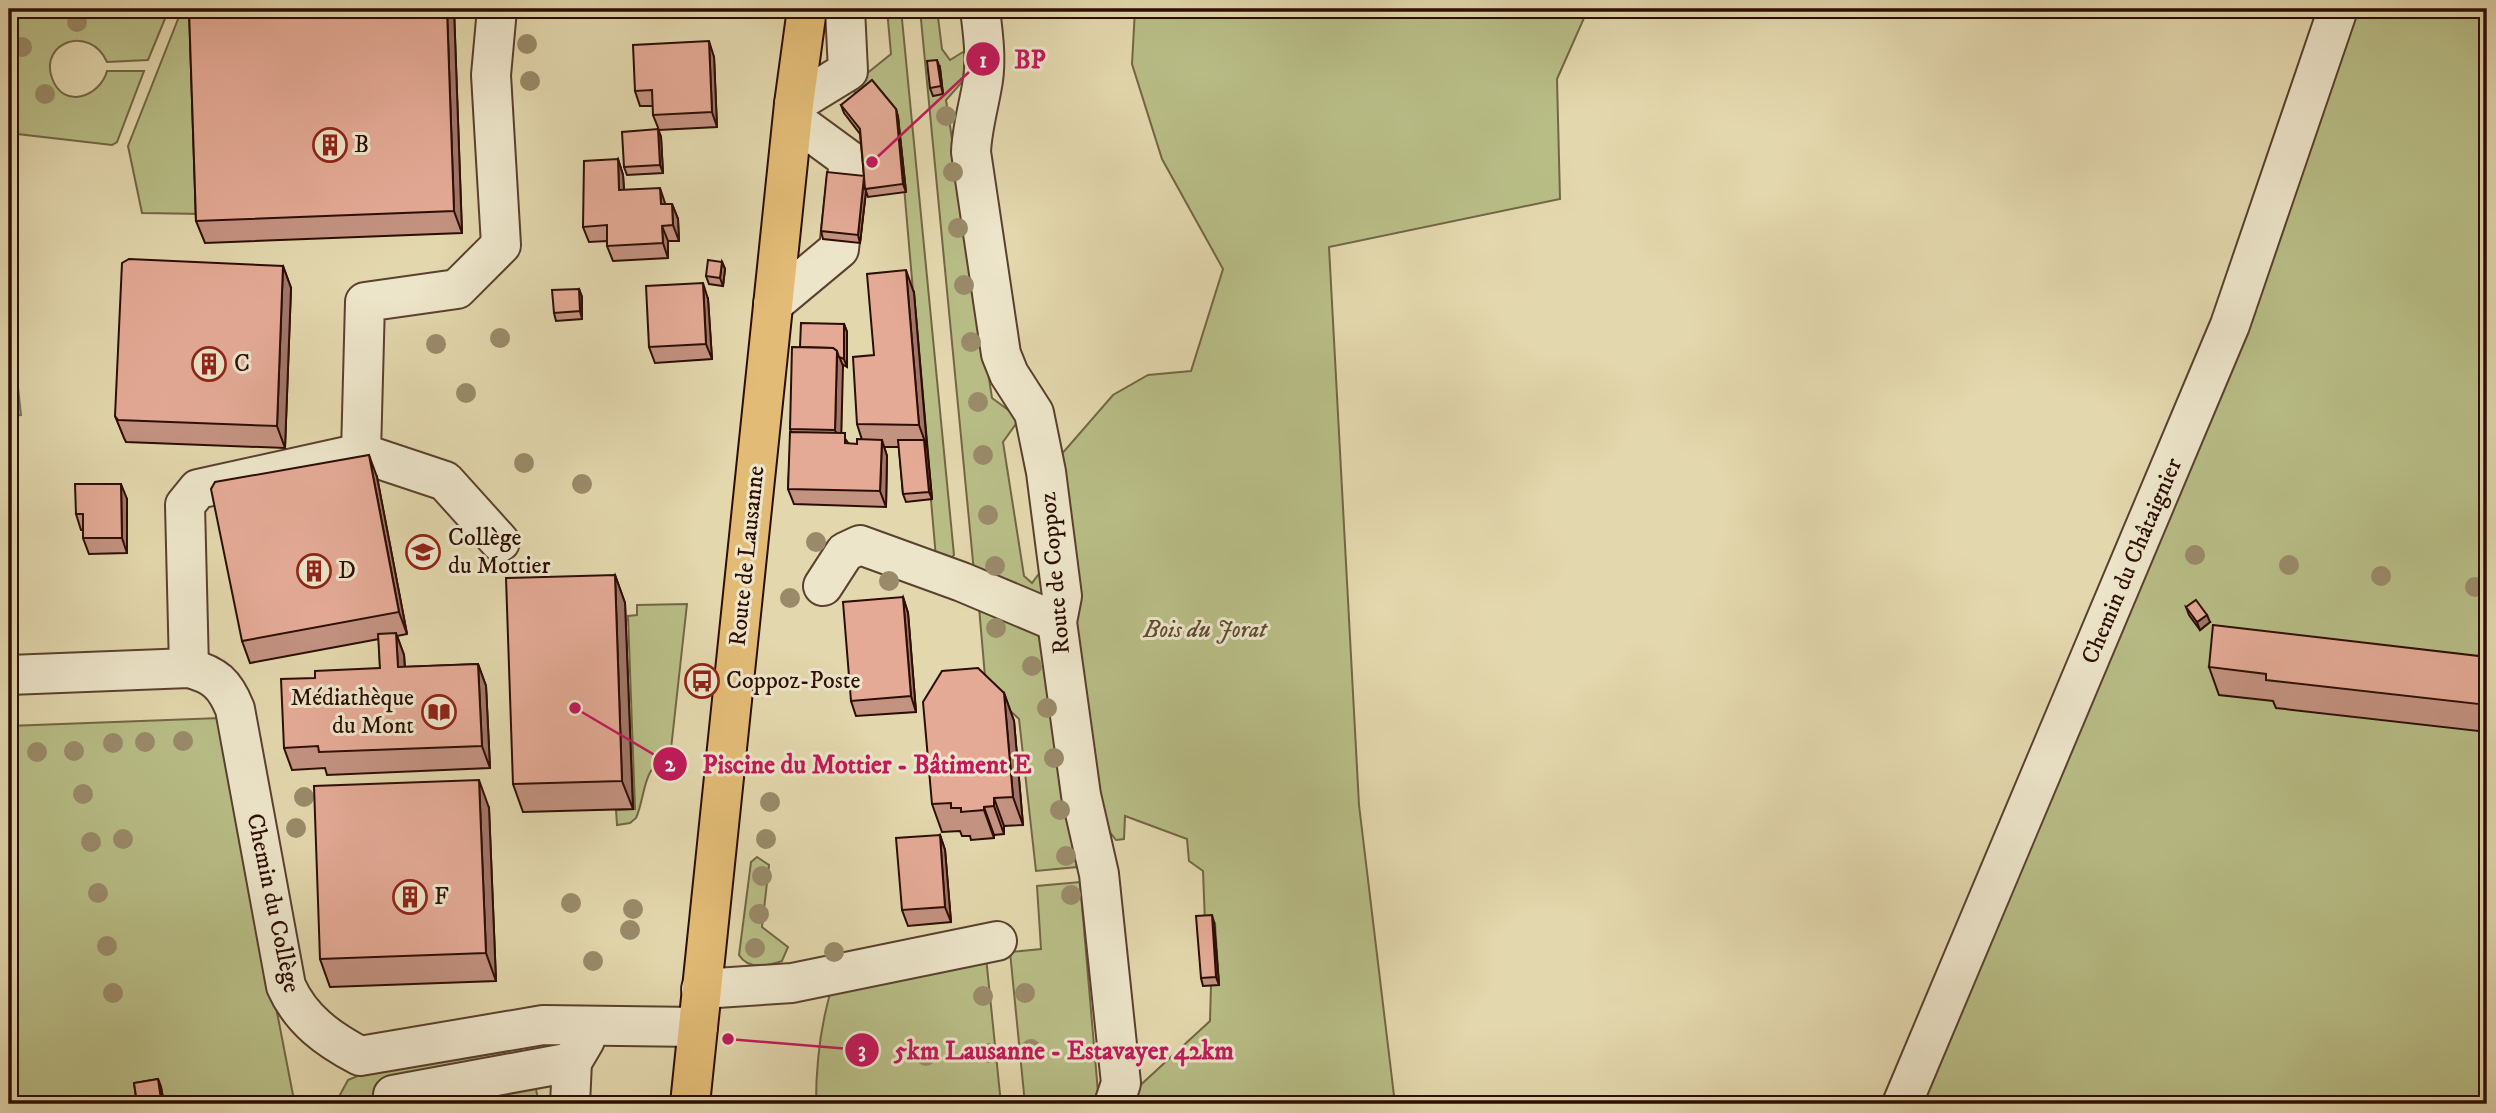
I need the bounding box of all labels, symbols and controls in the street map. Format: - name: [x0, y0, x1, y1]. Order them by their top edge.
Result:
- callout: BP: [965, 36, 1060, 83]
- text: BP: [1014, 44, 1046, 77]
- text: 1: [979, 48, 987, 74]
- building icon: B: [311, 126, 349, 164]
- place label: B: [354, 130, 369, 160]
- building icon: C: [190, 345, 228, 383]
- place label: C: [234, 349, 250, 379]
- street label: Chemin du Châtaignier: [2075, 453, 2189, 669]
- street label: Route de Lausanne: [723, 464, 771, 648]
- street label: Route de Coppoz: [1033, 490, 1077, 655]
- place label: Collège du Mottier: [448, 523, 550, 581]
- school or university icon: Collège du Mottier: [404, 533, 442, 571]
- building icon: D: [295, 552, 333, 590]
- place label: D: [338, 556, 356, 586]
- park label: Bois du Jorat: [1142, 615, 1268, 645]
- bus stop icon: Coppoz-Poste: [683, 662, 721, 700]
- place label: Coppoz-Poste: [726, 666, 860, 696]
- place label: Médiathèque du Mont: [291, 683, 414, 741]
- library icon: Médiathèque du Mont: [420, 693, 458, 731]
- callout: Piscine du Mottier - Bâtiment E: [653, 740, 1045, 787]
- text: Piscine du Mottier - Bâtiment E: [702, 749, 1032, 782]
- text: 2: [665, 752, 676, 778]
- street label: Chemin du Collège: [239, 811, 307, 995]
- building icon: F: [391, 878, 429, 916]
- place label: F: [434, 882, 449, 912]
- callout: 5km Lausanne - Estavayer 42km: [845, 1026, 1248, 1073]
- text: 5km Lausanne - Estavayer 42km: [893, 1035, 1234, 1068]
- text: 3: [858, 1038, 866, 1064]

